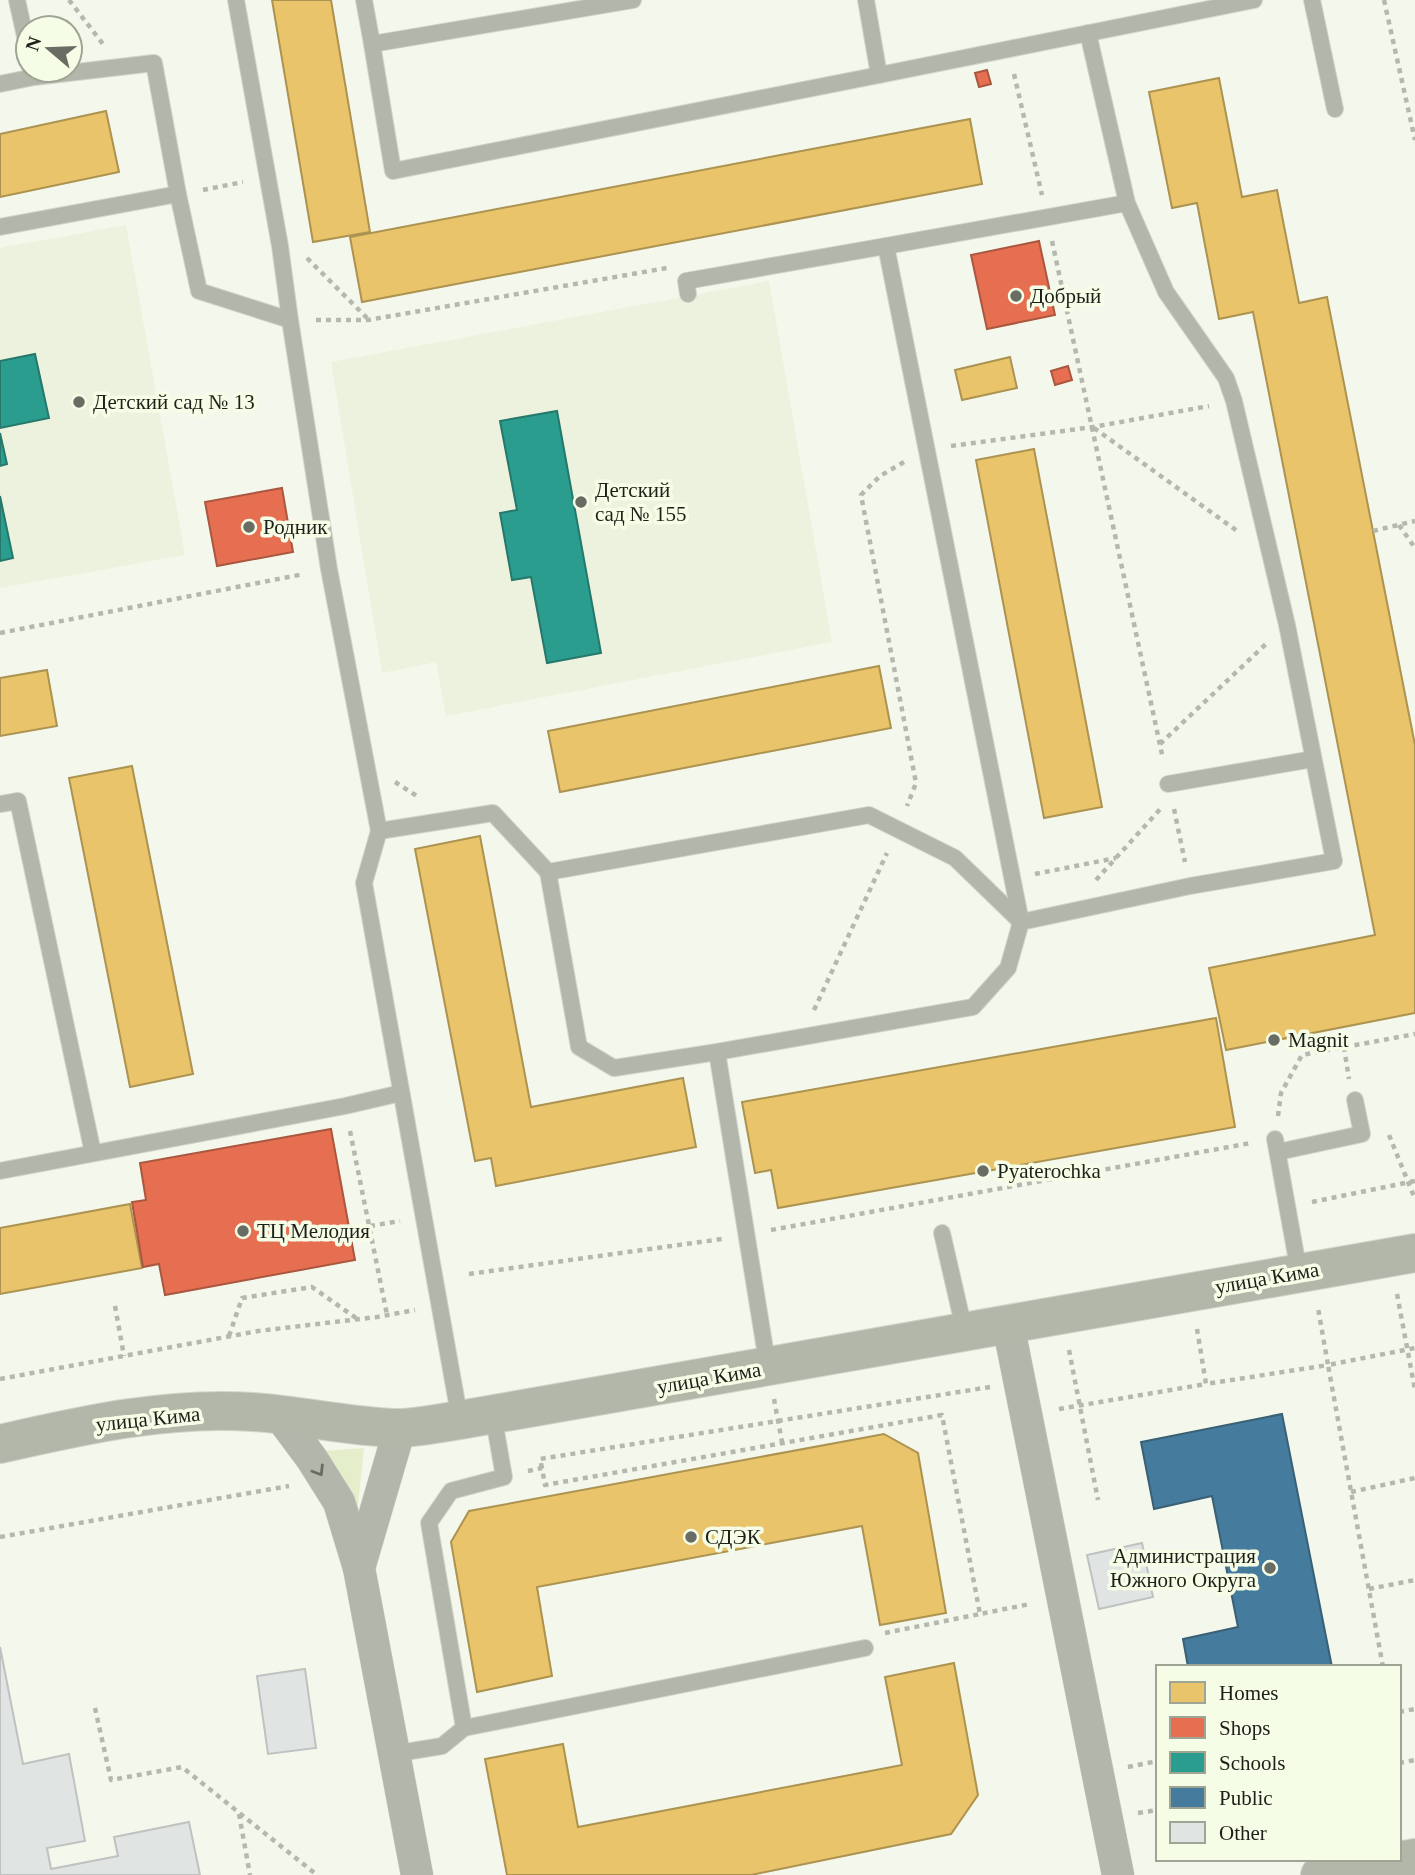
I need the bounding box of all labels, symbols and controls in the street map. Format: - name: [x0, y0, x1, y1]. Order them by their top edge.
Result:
- north arrow: [14, 14, 84, 84]
- text: N: [21, 33, 46, 54]
- place label: Добрый: [1030, 284, 1101, 308]
- marker: Добрый: [1008, 288, 1024, 304]
- place label: Детский сад № 13: [93, 390, 255, 414]
- marker: Детский сад № 13: [71, 394, 87, 410]
- place label: Детский сад № 155: [595, 478, 687, 526]
- marker: Детский сад № 155: [573, 494, 589, 510]
- place label: Родник: [263, 515, 328, 539]
- marker: Родник: [241, 519, 257, 535]
- place label: Magnit: [1288, 1028, 1349, 1052]
- marker: Magnit: [1266, 1032, 1282, 1048]
- place label: Pyaterochka: [997, 1159, 1101, 1183]
- marker: Pyaterochka: [975, 1163, 991, 1179]
- place label: ТЦ Мелодия: [257, 1219, 370, 1243]
- marker: ТЦ Мелодия: [235, 1223, 251, 1239]
- street label: улица Кима: [1213, 1257, 1321, 1299]
- street label: улица Кима: [655, 1357, 763, 1399]
- street label: улица Кима: [95, 1402, 202, 1436]
- one-way arrow: [311, 1464, 324, 1477]
- place label: СДЭК: [705, 1525, 762, 1549]
- marker: СДЭК: [683, 1529, 699, 1545]
- place label: Администрация Южного Округа: [1110, 1544, 1257, 1592]
- marker: Администрация Южного Округа: [1262, 1560, 1278, 1576]
- legend: [1156, 1665, 1401, 1861]
- text: Homes: [1219, 1681, 1279, 1705]
- text: Shops: [1219, 1716, 1270, 1740]
- text: Schools: [1219, 1751, 1286, 1775]
- text: Public: [1219, 1786, 1273, 1810]
- text: Other: [1219, 1821, 1267, 1845]

